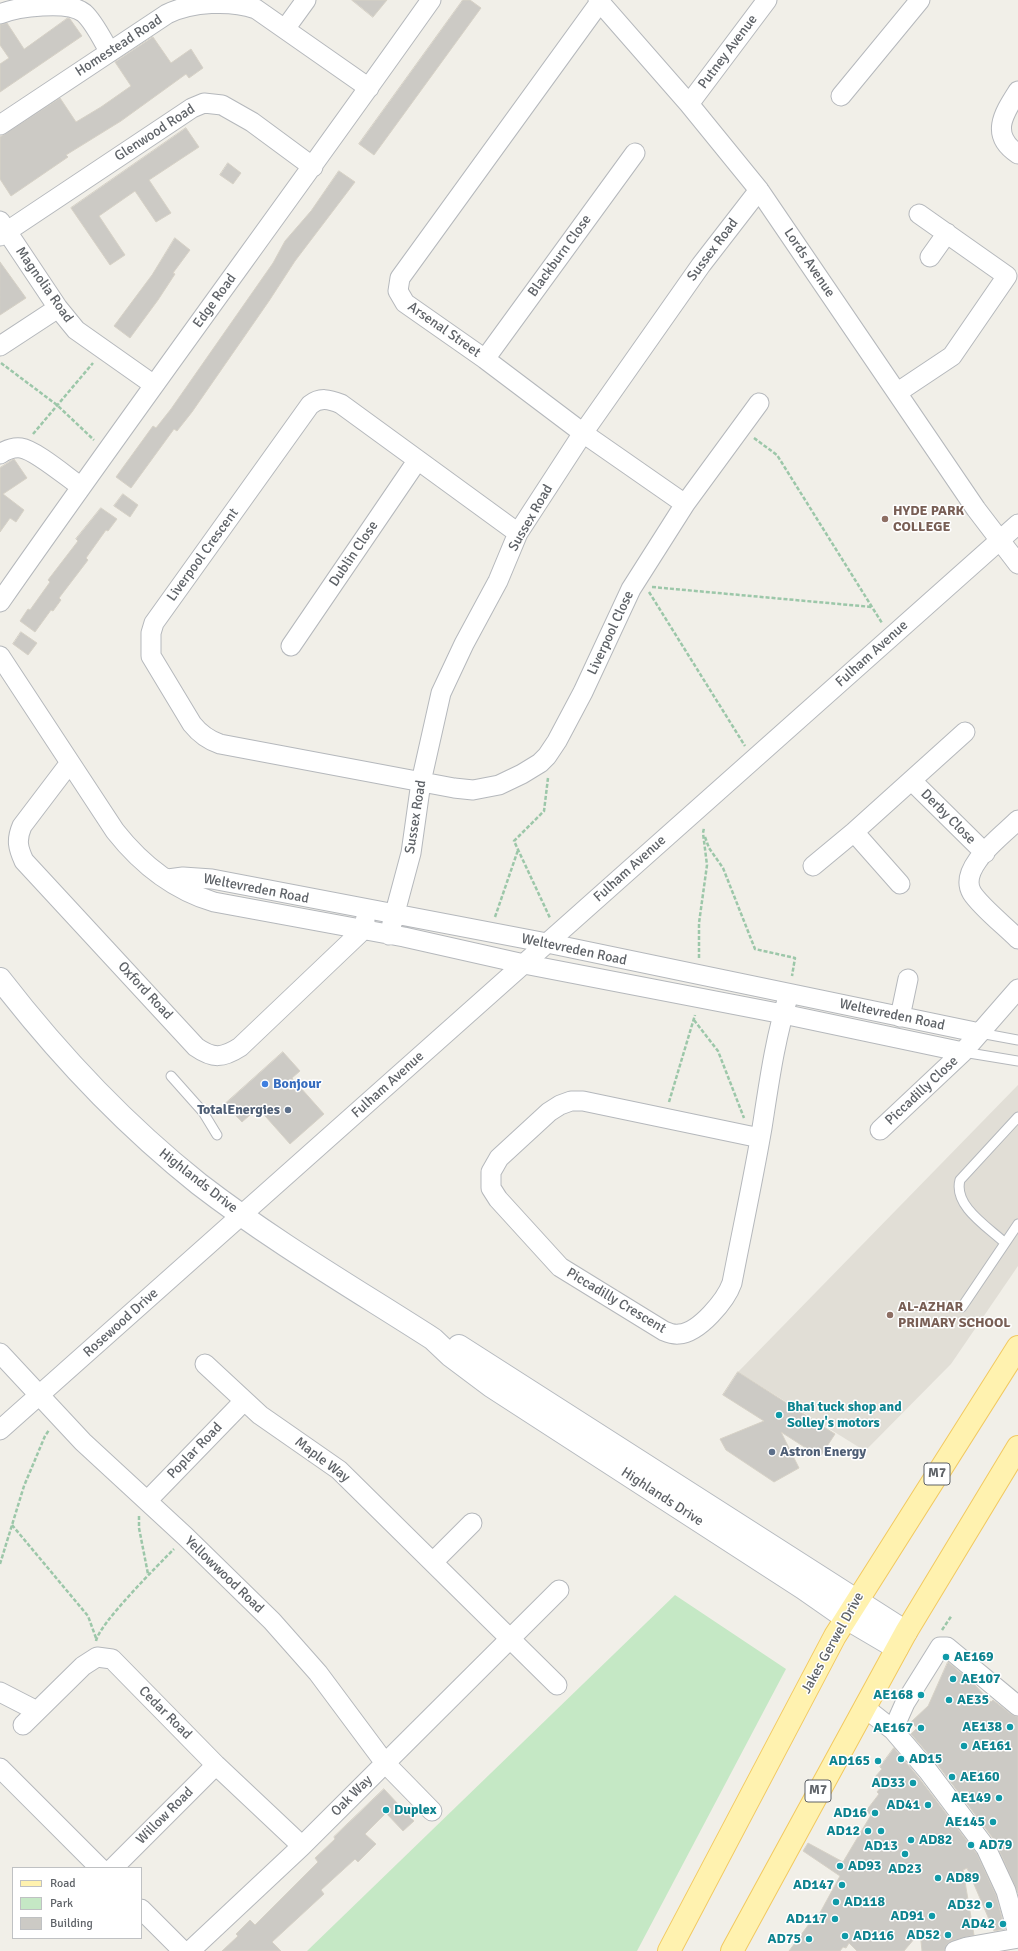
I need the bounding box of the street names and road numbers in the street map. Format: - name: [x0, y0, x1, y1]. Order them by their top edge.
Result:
- street label: Homestead Road: [72, 12, 166, 80]
- street label: Putney Avenue: [695, 12, 761, 92]
- street label: Glenwood Road: [112, 101, 198, 165]
- street label: Blackburn Close: [525, 212, 595, 300]
- street label: Sussex Road: [684, 215, 742, 285]
- street label: Lords Avenue: [780, 225, 838, 301]
- street label: Magnolia Road: [12, 244, 76, 326]
- street label: Edge Road: [190, 271, 240, 331]
- street label: Arsenal Street: [404, 299, 484, 361]
- street label: Sussex Road: [505, 482, 557, 554]
- street label: Liverpool Crescent: [164, 505, 242, 605]
- street label: Dublin Close: [326, 518, 382, 590]
- street label: Liverpool Close: [584, 588, 638, 678]
- street label: Fulham Avenue: [832, 617, 912, 691]
- street label: Sussex Road: [402, 779, 430, 855]
- street label: Derby Close: [917, 786, 979, 848]
- street label: Fulham Avenue: [590, 832, 670, 906]
- street label: Weltevreden Road: [202, 871, 310, 907]
- street label: Weltevreden Road: [520, 931, 628, 969]
- street label: Oxford Road: [114, 959, 176, 1023]
- street label: Weltevreden Road: [838, 996, 946, 1034]
- street label: Fulham Avenue: [348, 1048, 428, 1122]
- street label: Piccadilly Close: [882, 1053, 962, 1129]
- street label: Highlands Drive: [155, 1145, 241, 1217]
- street label: Piccadilly Crescent: [563, 1265, 669, 1337]
- street label: Rosewood Drive: [80, 1285, 162, 1361]
- street label: Poplar Road: [164, 1419, 226, 1483]
- street label: Maple Way: [291, 1434, 353, 1486]
- road number: M7: [924, 1463, 950, 1485]
- street label: Highlands Drive: [618, 1464, 706, 1530]
- street label: Yellowwood Road: [181, 1533, 267, 1617]
- street label: Jakes Gerwel Drive: [798, 1590, 868, 1696]
- street label: Cedar Road: [135, 1683, 195, 1743]
- street label: Oak Way: [328, 1772, 376, 1820]
- road number: M7: [805, 1780, 831, 1802]
- street label: Willow Road: [133, 1784, 197, 1848]

